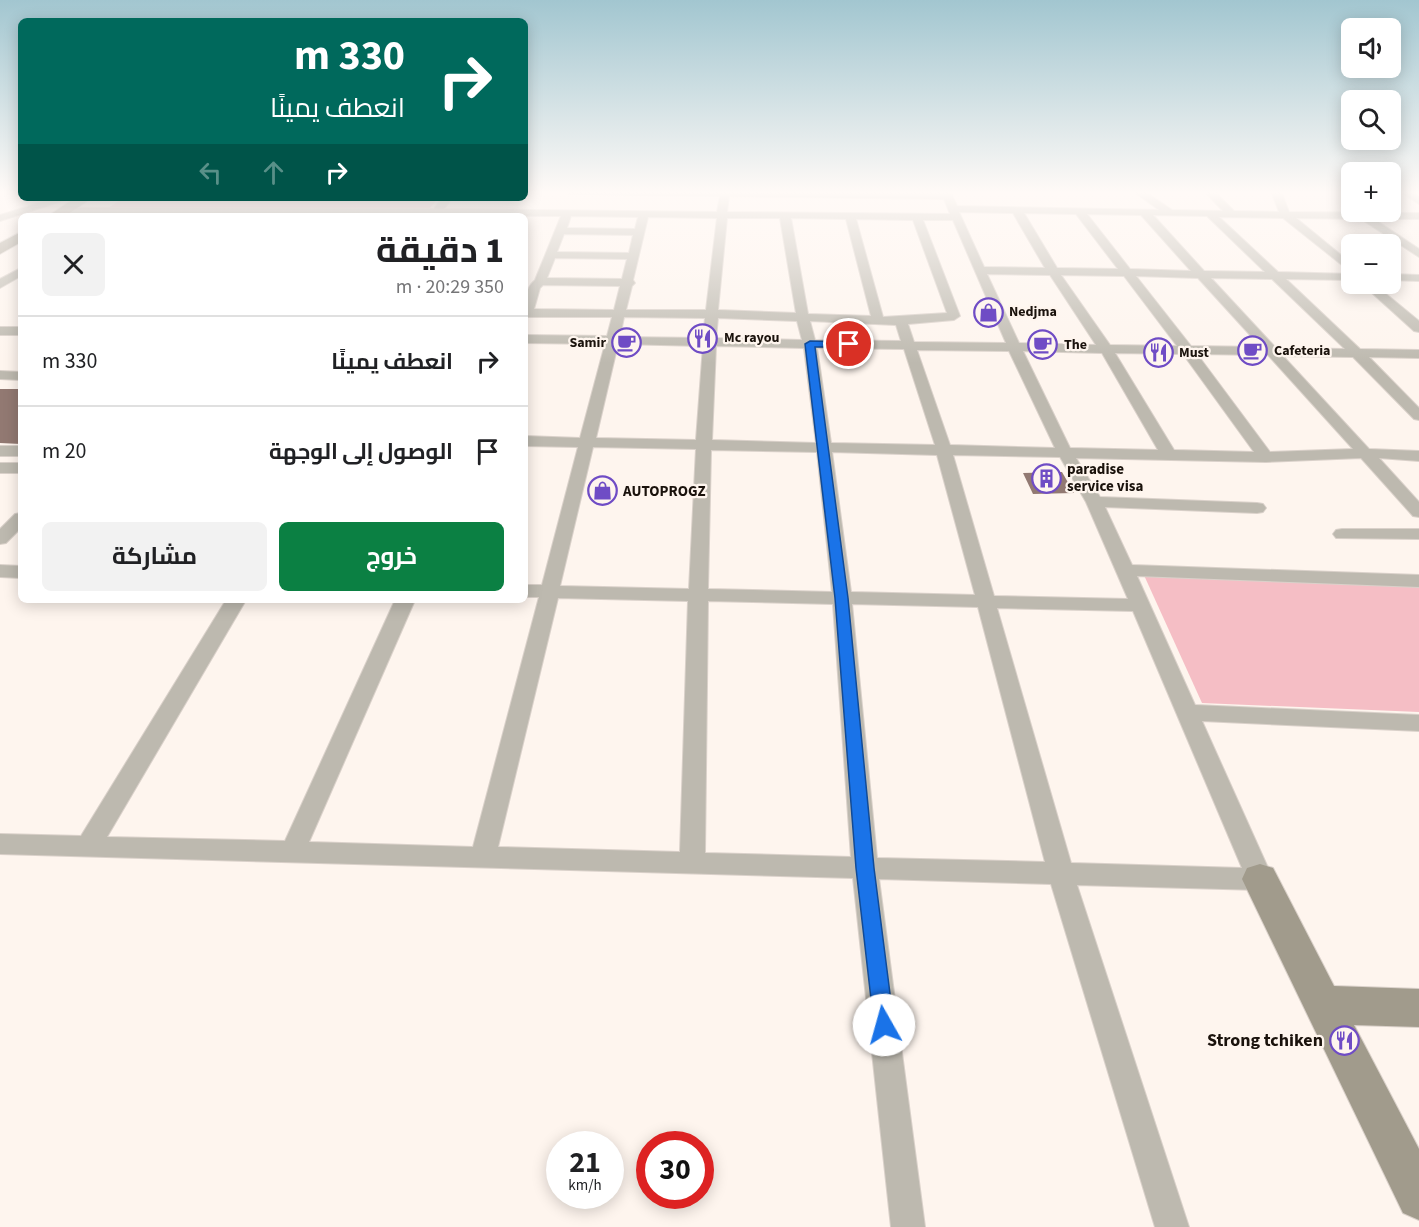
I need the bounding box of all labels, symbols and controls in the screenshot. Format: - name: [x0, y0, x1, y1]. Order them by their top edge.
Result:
- map controls: [1341, 18, 1401, 294]
- button: sound: [1341, 18, 1401, 78]
- text: 330 m: [294, 26, 405, 86]
- icon: right: [426, 42, 504, 120]
- text: انعطف يمينًا: [270, 89, 405, 128]
- button: search: [1341, 90, 1401, 150]
- icon: left: [194, 156, 227, 189]
- icon: ahead: [257, 156, 290, 189]
- icon: right: [320, 156, 353, 189]
- button: +: [1341, 162, 1401, 222]
- text: 1 دقيقة: [376, 225, 504, 276]
- button: close: [42, 233, 105, 296]
- button: −: [1341, 234, 1401, 294]
- text: 350 m · 20:29: [396, 273, 504, 301]
- shop icon: Nedjma: [972, 296, 1004, 328]
- place label: Nedjma: [1009, 302, 1057, 322]
- pin: [823, 318, 874, 369]
- restaurant icon: Mc rayou: [687, 322, 719, 354]
- cafe icon: Samir: [611, 327, 643, 359]
- icon: arrive: [832, 327, 865, 360]
- place label: Mc rayou: [724, 328, 780, 348]
- cafe icon: The: [1027, 329, 1059, 361]
- place label: Samir: [569, 333, 606, 353]
- place label: The: [1064, 335, 1087, 355]
- cafe icon: Cafeteria: [1237, 335, 1269, 367]
- restaurant icon: Must: [1142, 337, 1174, 369]
- place label: Cafeteria: [1274, 341, 1330, 361]
- place label: Must: [1179, 343, 1210, 363]
- text: 330 m: [42, 345, 97, 377]
- icon: right: [471, 345, 504, 378]
- text: انعطف يمينًا: [331, 346, 453, 378]
- text: 20 m: [42, 435, 87, 467]
- icon: arrive: [471, 435, 504, 468]
- text: الوصول إلى الوجهة: [269, 436, 453, 468]
- place label: paradise service visa: [1067, 459, 1143, 497]
- building icon: paradise service visa: [1030, 462, 1062, 494]
- shop icon: AUTOPROGZ: [586, 475, 618, 507]
- place label: AUTOPROGZ: [622, 481, 706, 502]
- button: مشاركة: [42, 522, 267, 591]
- button: خروج: [279, 522, 504, 591]
- position arrow: [852, 993, 916, 1057]
- restaurant icon: Strong tchiken: [1328, 1024, 1360, 1056]
- place label: Strong tchiken: [1207, 1028, 1323, 1053]
- speed limit sign: 30: [636, 1131, 714, 1209]
- text: 21: [569, 1141, 601, 1184]
- text: km/h: [568, 1175, 602, 1196]

